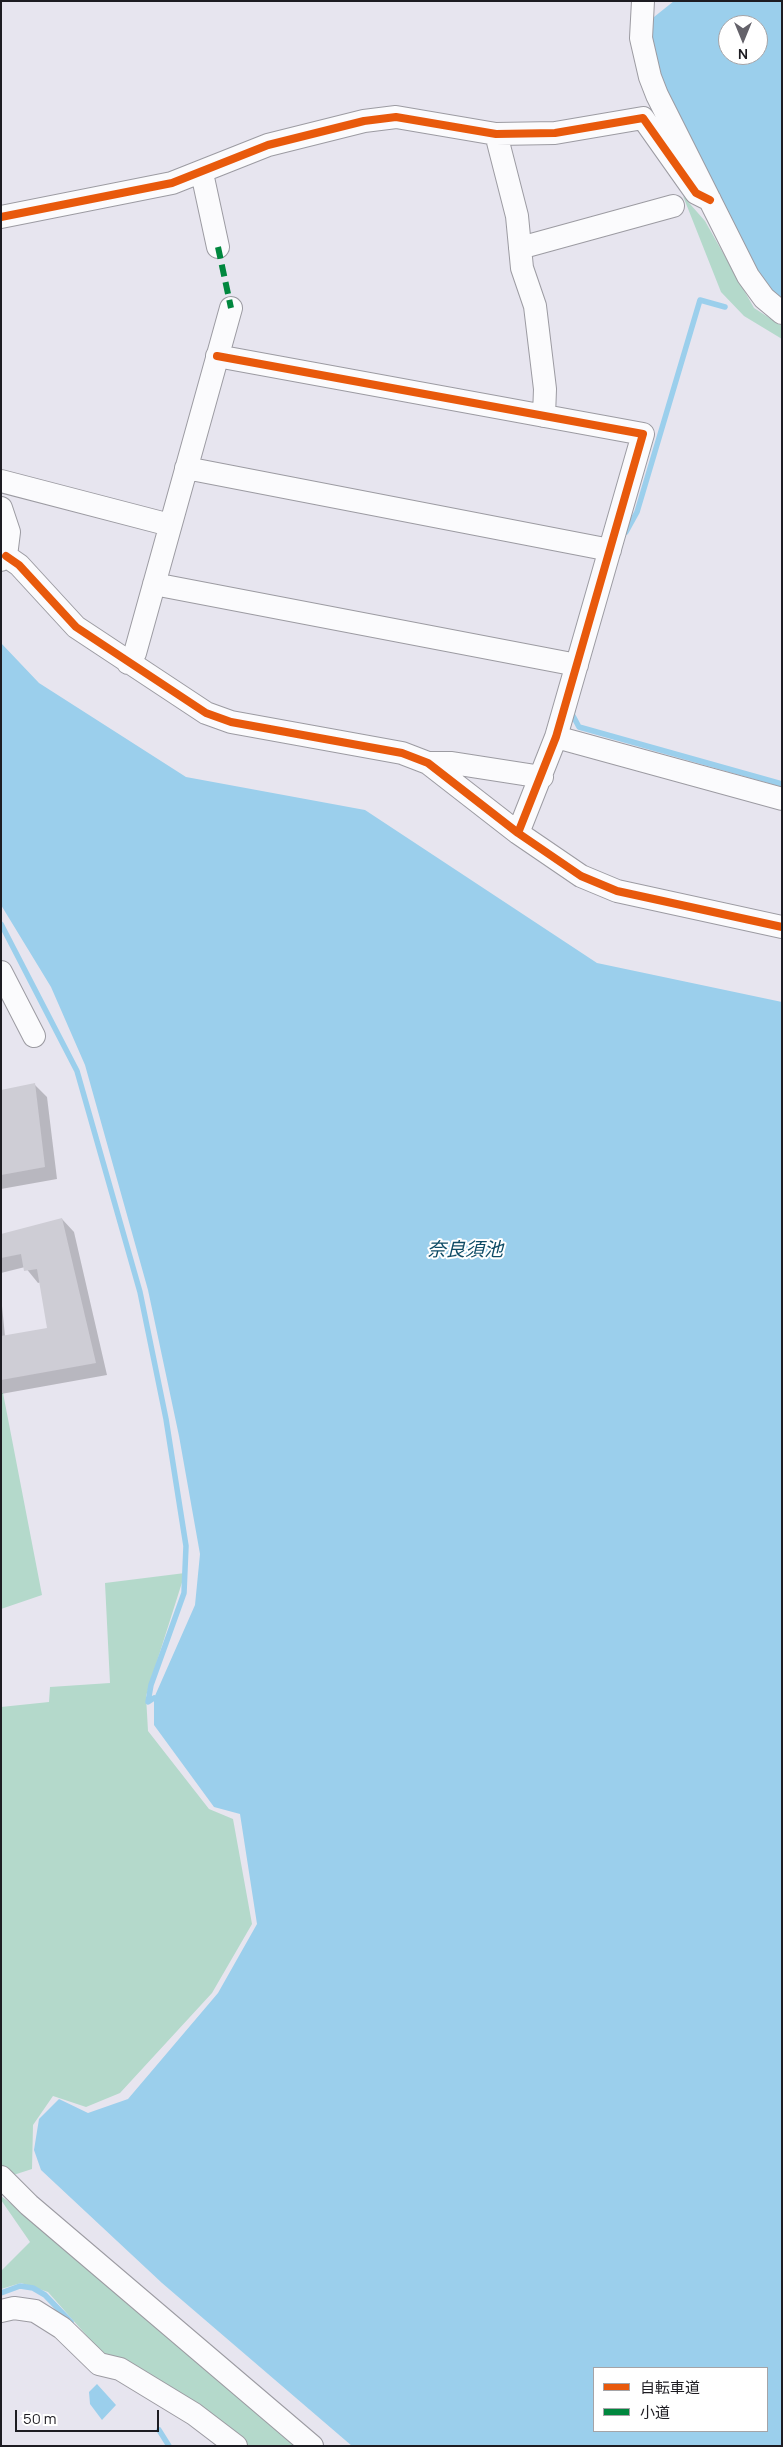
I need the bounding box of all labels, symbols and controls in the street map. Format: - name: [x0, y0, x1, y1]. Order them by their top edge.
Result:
- north arrow: [718, 15, 768, 65]
- text: N: [738, 45, 748, 64]
- water label: 奈良須池: [427, 1240, 503, 1262]
- legend: [593, 2367, 768, 2432]
- text: 自転車道: [640, 2377, 700, 2398]
- scale bar: [18, 2400, 161, 2432]
- text: 小道: [640, 2402, 670, 2423]
- text: 50 m: [23, 2408, 57, 2429]

